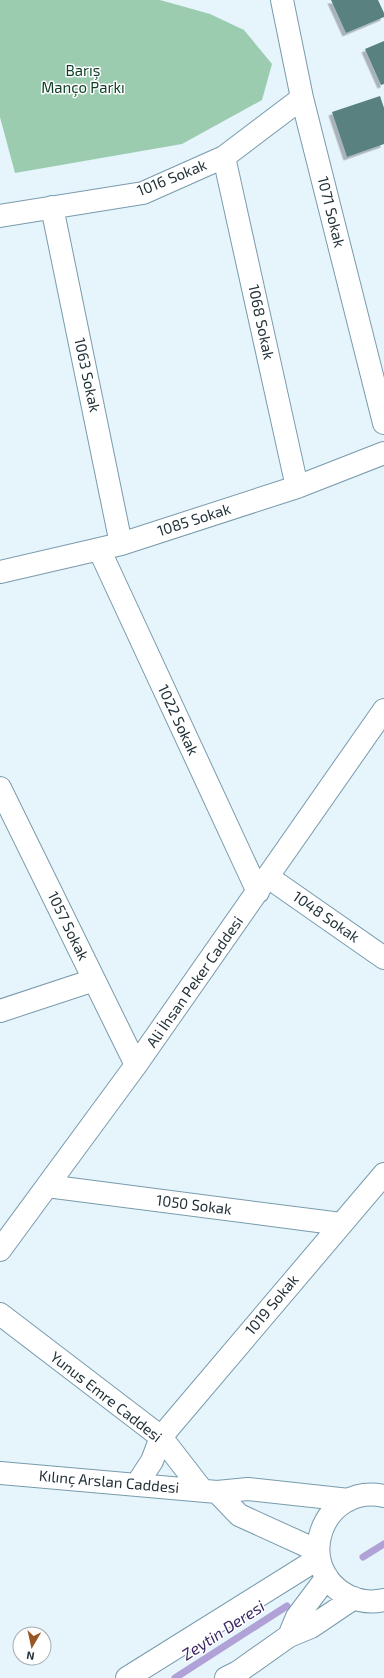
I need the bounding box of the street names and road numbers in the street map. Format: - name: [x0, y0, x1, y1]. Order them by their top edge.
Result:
- street label: 1016 Sokak: [134, 155, 209, 199]
- street label: 1071 Sokak: [314, 174, 350, 249]
- street label: 1068 Sokak: [245, 283, 279, 361]
- street label: 1063 Sokak: [71, 336, 105, 414]
- street label: 1085 Sokak: [155, 499, 233, 539]
- street label: 1022 Sokak: [155, 681, 203, 758]
- street label: 1048 Sokak: [290, 887, 364, 946]
- street label: 1057 Sokak: [44, 888, 93, 963]
- street label: Ali İhsan Peker Caddesi: [142, 912, 246, 1051]
- street label: 1050 Sokak: [155, 1190, 233, 1218]
- street label: 1019 Sokak: [241, 1270, 302, 1338]
- street label: Yunus Emre Caddesi: [47, 1347, 166, 1445]
- street label: Kılınç Arslan Caddesi: [38, 1466, 180, 1497]

